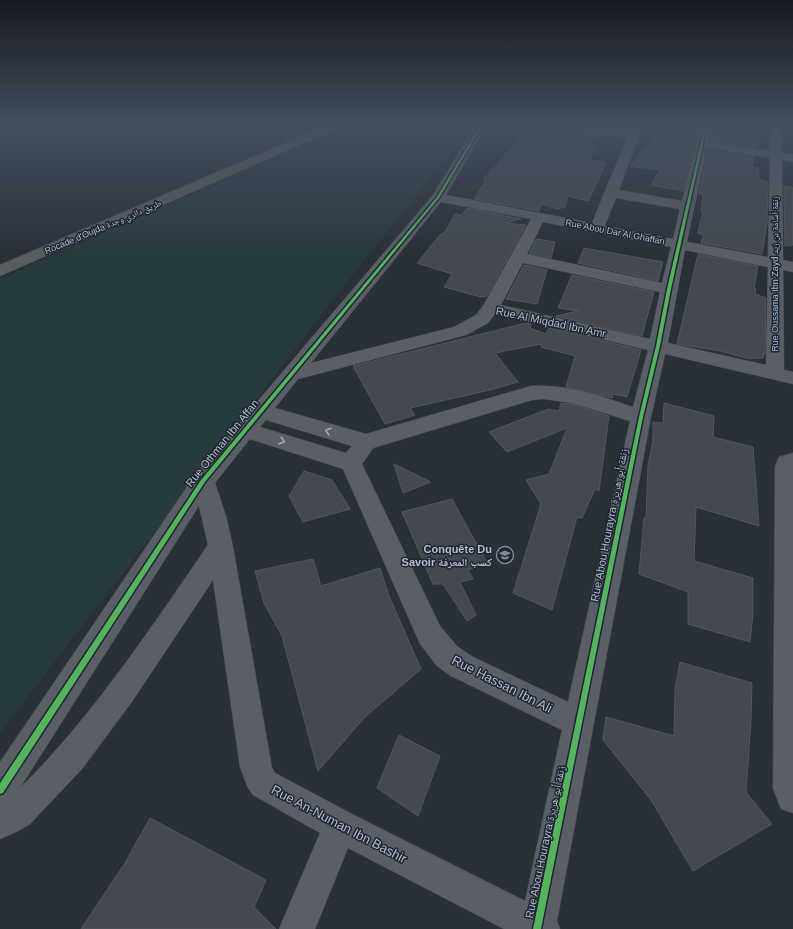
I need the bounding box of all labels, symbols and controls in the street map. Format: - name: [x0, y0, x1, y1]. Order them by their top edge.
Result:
- street label: Rue Oussama Ibn Zayd زنقة أسامة بن زيد: [769, 196, 780, 352]
- street label: Rocade d'Oujda طريق دائري وجدة: [43, 198, 164, 258]
- street label: Rue Abou Dar Al Ghaffari: [565, 217, 665, 247]
- street label: Rue Al Miqdad Ibn Amr: [495, 304, 608, 340]
- street label: Rue Othman Ibn Affan: [183, 397, 261, 489]
- one-way arrow: [325, 427, 332, 436]
- one-way arrow: [279, 437, 286, 445]
- street label: Rue Abou Hourayra زنقة أبو هريرة: [587, 447, 630, 603]
- place label: Conquête Du Savoir كسب المعرفة: [402, 543, 492, 569]
- school or university icon: Conquête Du Savoir كسب المعرفة: [495, 545, 515, 565]
- street label: Rue Hassan Ibn Ali: [449, 652, 555, 716]
- street label: Rue Abou Hourayra زنقة أبو هريرة: [522, 764, 567, 920]
- street label: Rue An-Numan Ibn Bashir: [269, 782, 410, 866]

